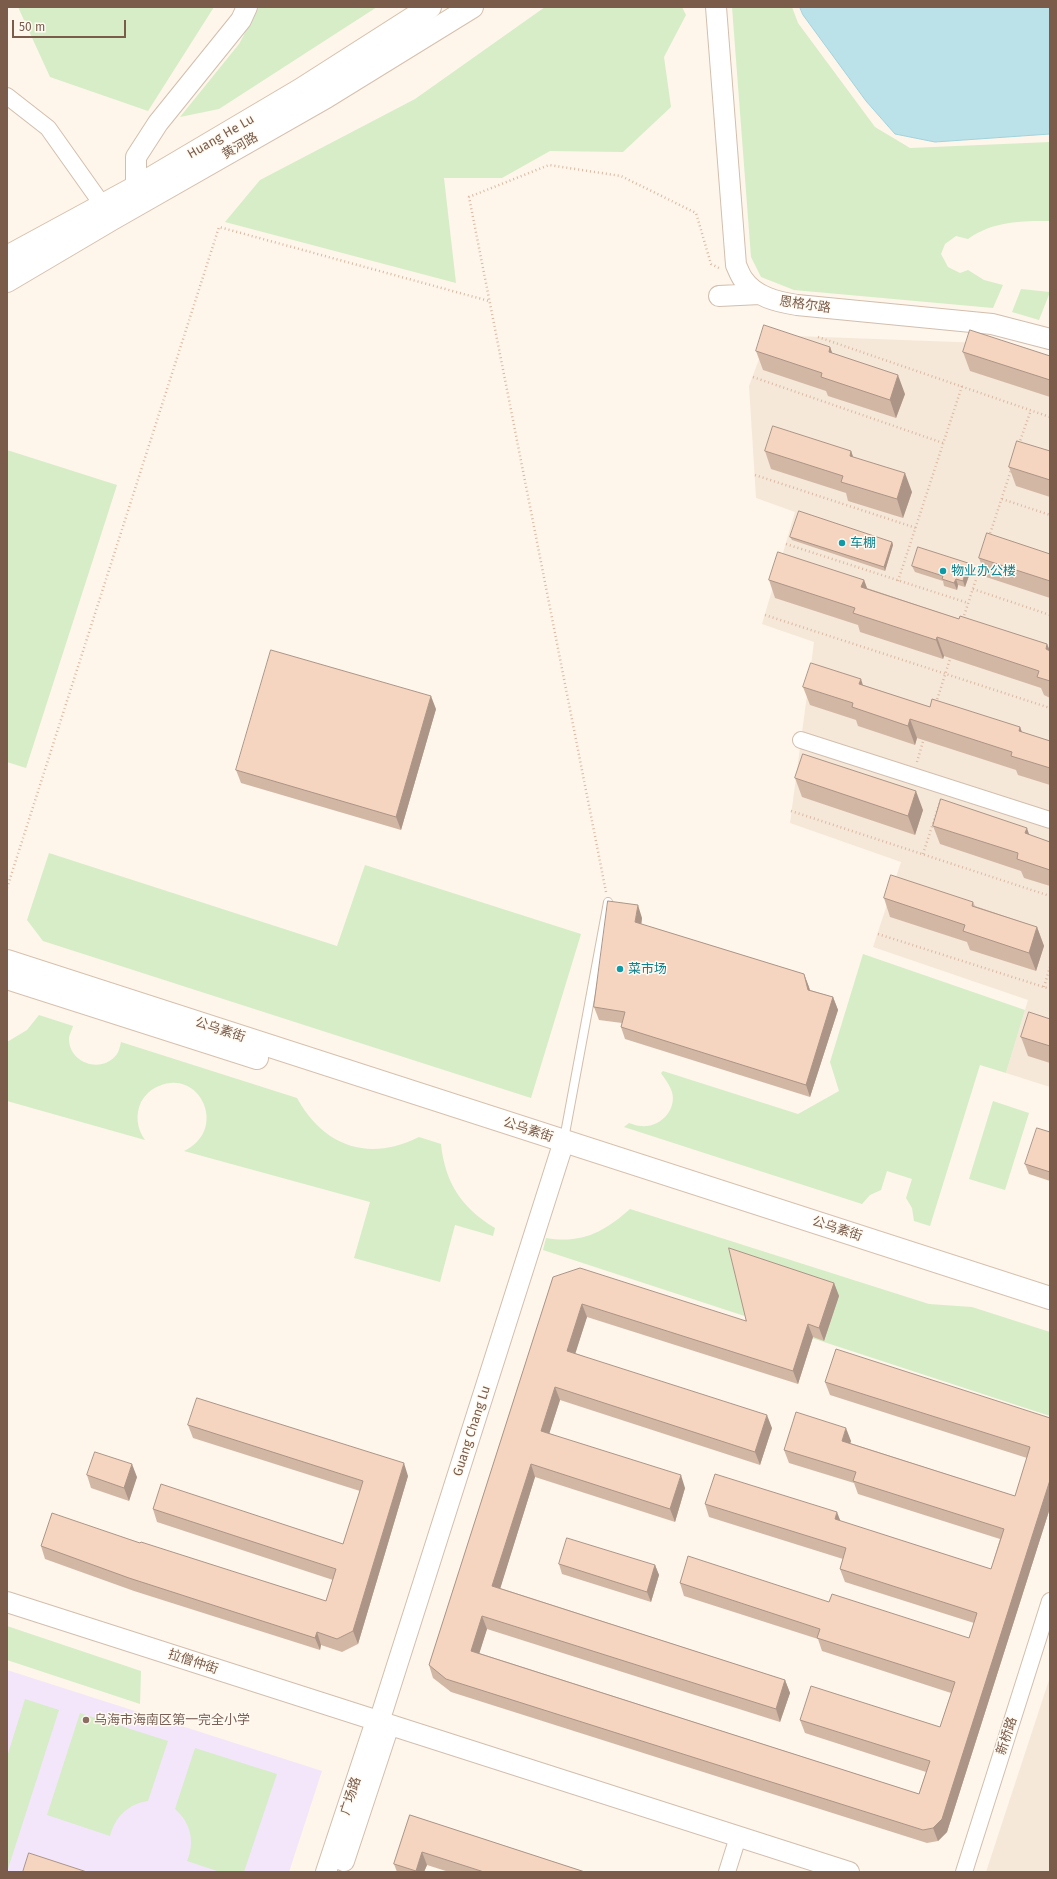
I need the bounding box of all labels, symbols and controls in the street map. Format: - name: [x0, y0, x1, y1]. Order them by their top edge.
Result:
- scale bar: [14, 12, 128, 38]
- text: 50 m: [19, 20, 45, 34]
- street label: Huang He Lu: [185, 112, 257, 162]
- street label: 黄河路: [219, 129, 261, 163]
- street label: 恩格尔路: [778, 294, 832, 316]
- place label: 车棚: [850, 535, 876, 551]
- marker: 车棚: [837, 538, 847, 548]
- place label: 物业办公楼: [951, 563, 1016, 579]
- marker: 物业办公楼: [938, 566, 948, 576]
- place label: 菜市场: [628, 961, 667, 977]
- marker: 菜市场: [615, 964, 625, 974]
- street label: 公乌素街: [193, 1015, 247, 1045]
- street label: 公乌素街: [501, 1115, 555, 1145]
- street label: 公乌素街: [810, 1214, 864, 1244]
- street label: Guang Chang Lu: [450, 1384, 494, 1478]
- street label: 拉僧仲街: [166, 1647, 220, 1677]
- place label: 乌海市海南区第一完全小学: [94, 1712, 250, 1728]
- marker: 乌海市海南区第一完全小学: [81, 1715, 91, 1725]
- street label: 新桥路: [994, 1715, 1020, 1757]
- street label: 广场路: [338, 1775, 364, 1817]

